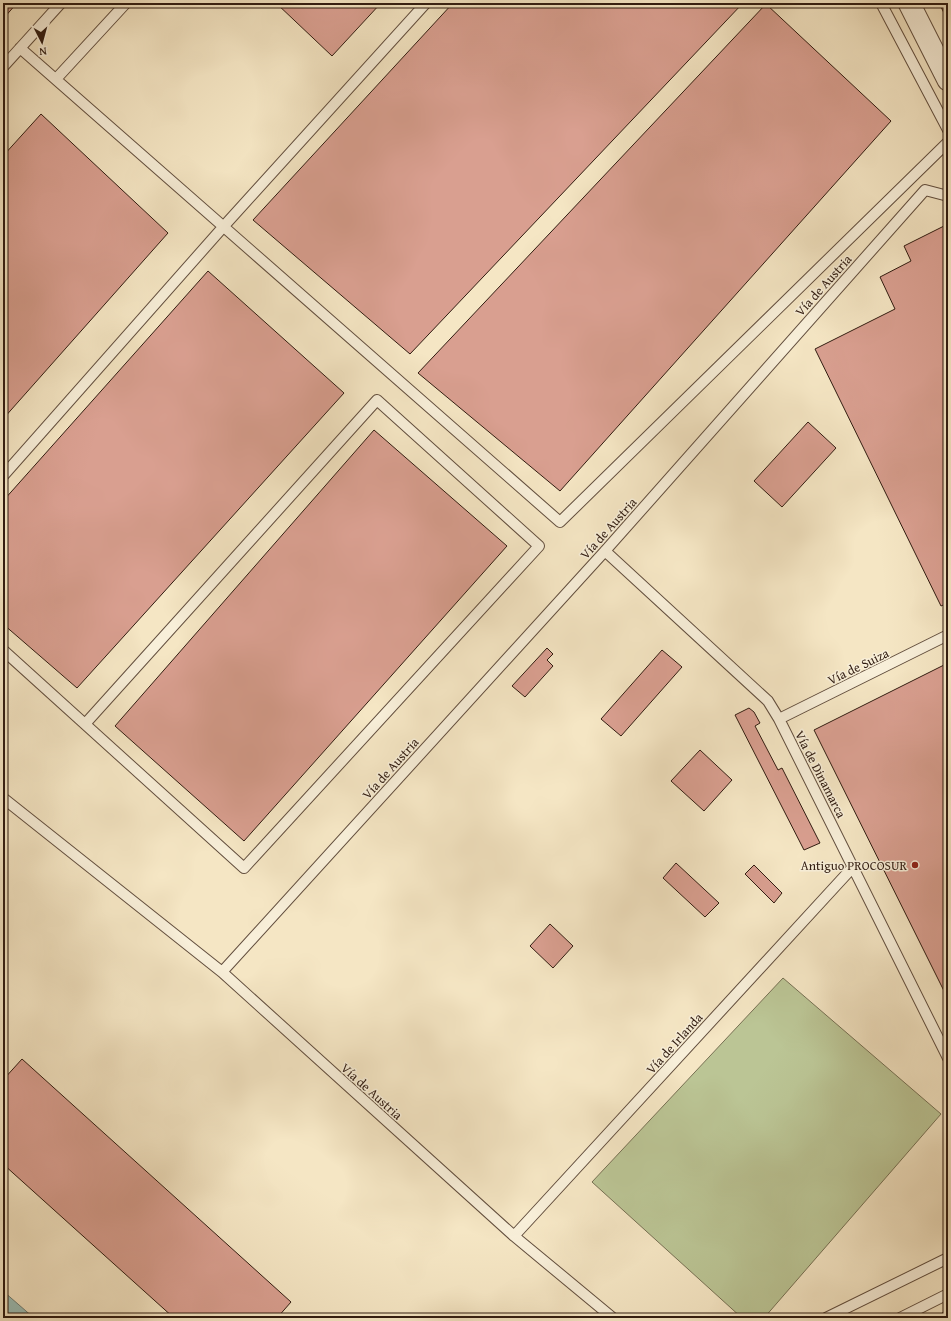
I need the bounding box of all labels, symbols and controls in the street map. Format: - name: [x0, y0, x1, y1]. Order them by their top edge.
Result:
- north arrow: [22, 22, 62, 62]
- text: N: [38, 44, 48, 60]
- street label: Vía de Austria: [791, 250, 857, 320]
- street label: Vía de Austria: [576, 493, 642, 563]
- street label: Vía de Suiza: [824, 643, 893, 689]
- street label: Vía de Dinamarca: [790, 727, 851, 822]
- street label: Vía de Austria: [358, 733, 424, 803]
- place label: Antiguo PROCOSUR: [801, 856, 908, 875]
- marker: Antiguo PROCOSUR: [910, 860, 920, 870]
- street label: Vía de Irlanda: [642, 1008, 708, 1078]
- street label: Vía de Austria: [337, 1059, 407, 1125]

